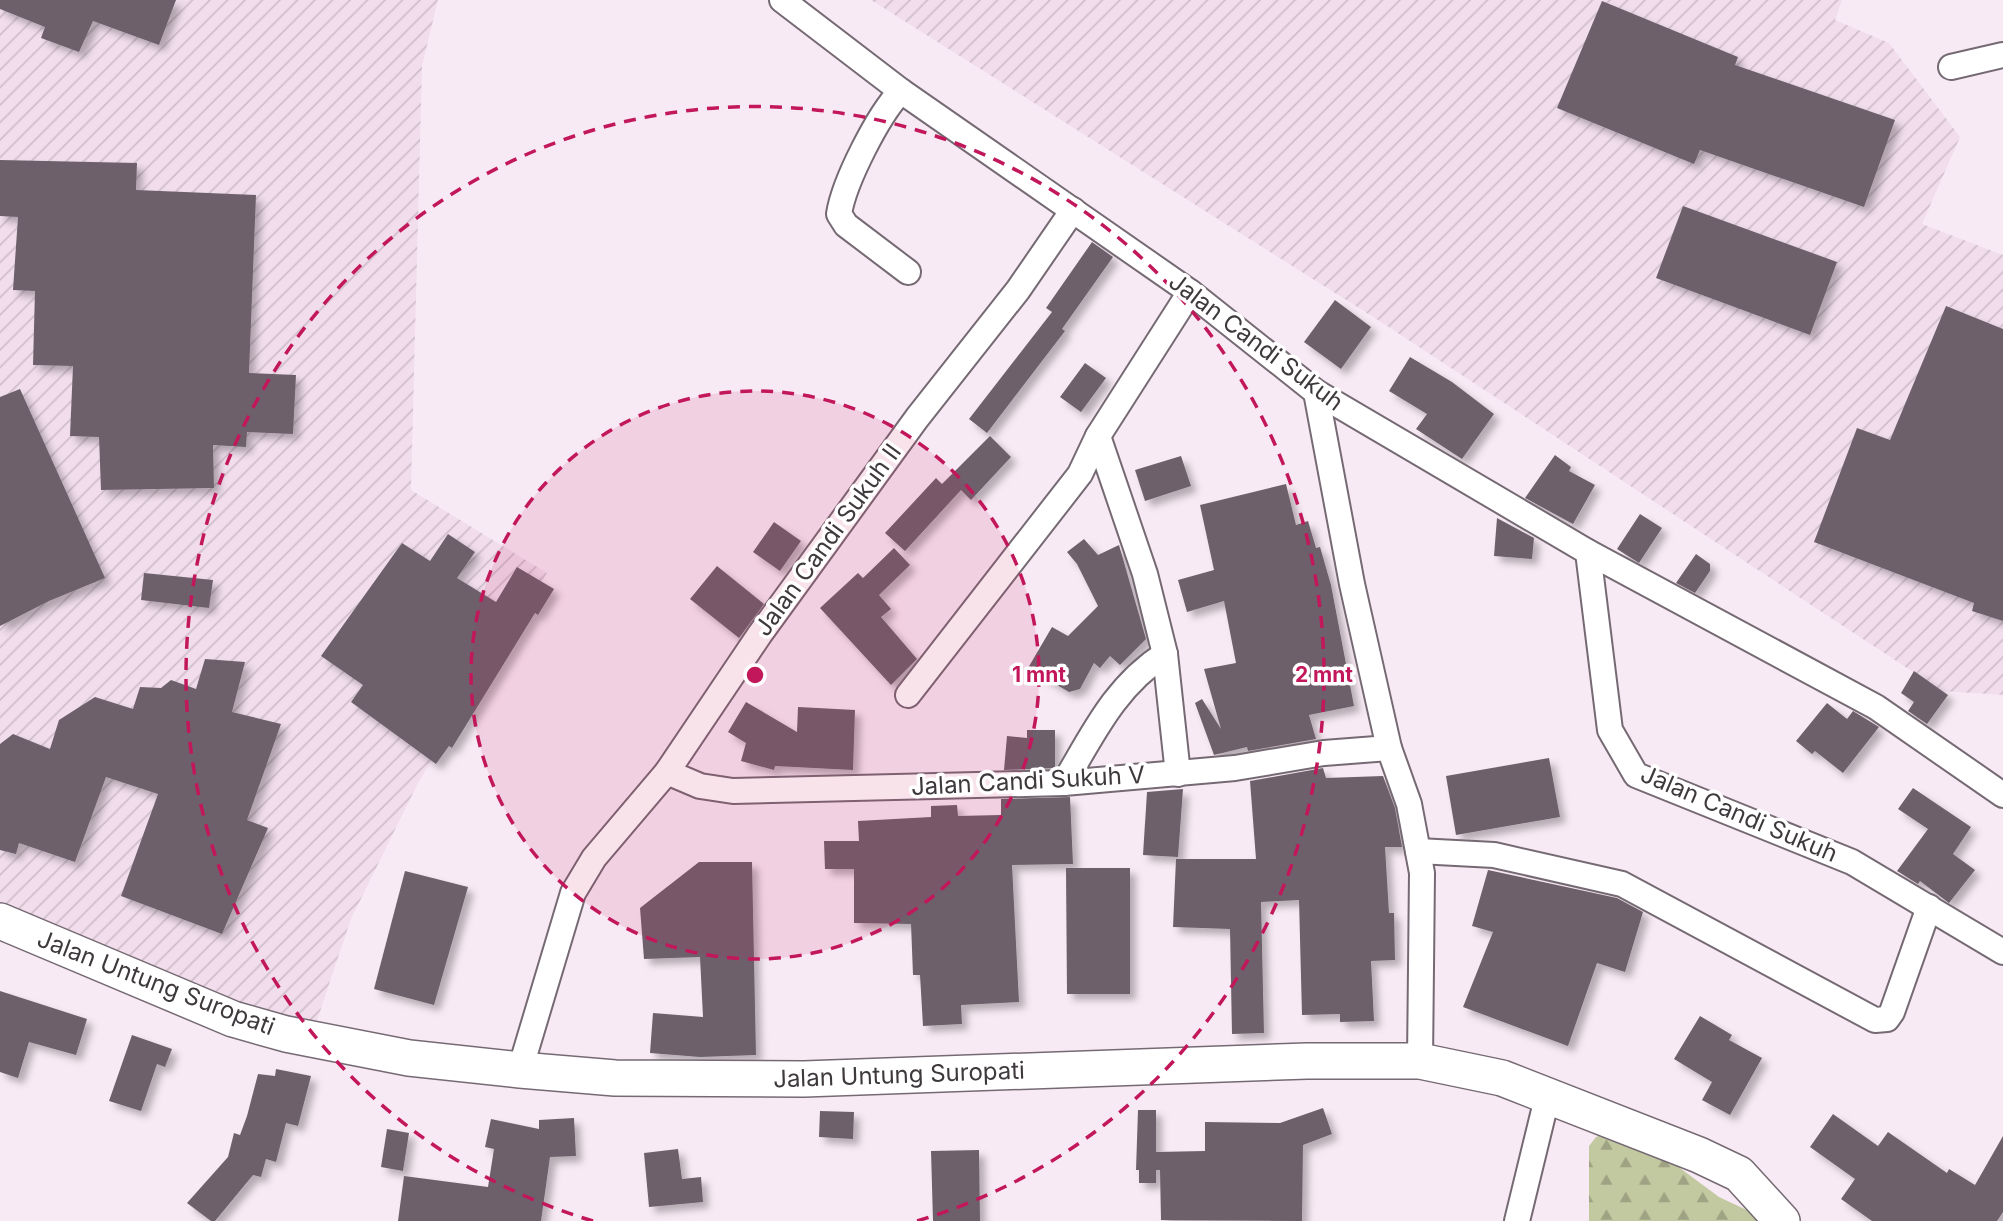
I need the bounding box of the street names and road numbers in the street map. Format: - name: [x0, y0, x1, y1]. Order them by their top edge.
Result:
- street label: Jalan Candi Sukuh: [1163, 267, 1349, 417]
- street label: Jalan Candi Sukuh II: [748, 438, 907, 642]
- street label: Jalan Candi Sukuh: [1636, 759, 1842, 868]
- street label: Jalan Candi Sukuh V: [910, 760, 1146, 801]
- street label: Jalan Untung Suropati: [33, 924, 279, 1041]
- street label: Jalan Untung Suropati: [773, 1056, 1025, 1093]

